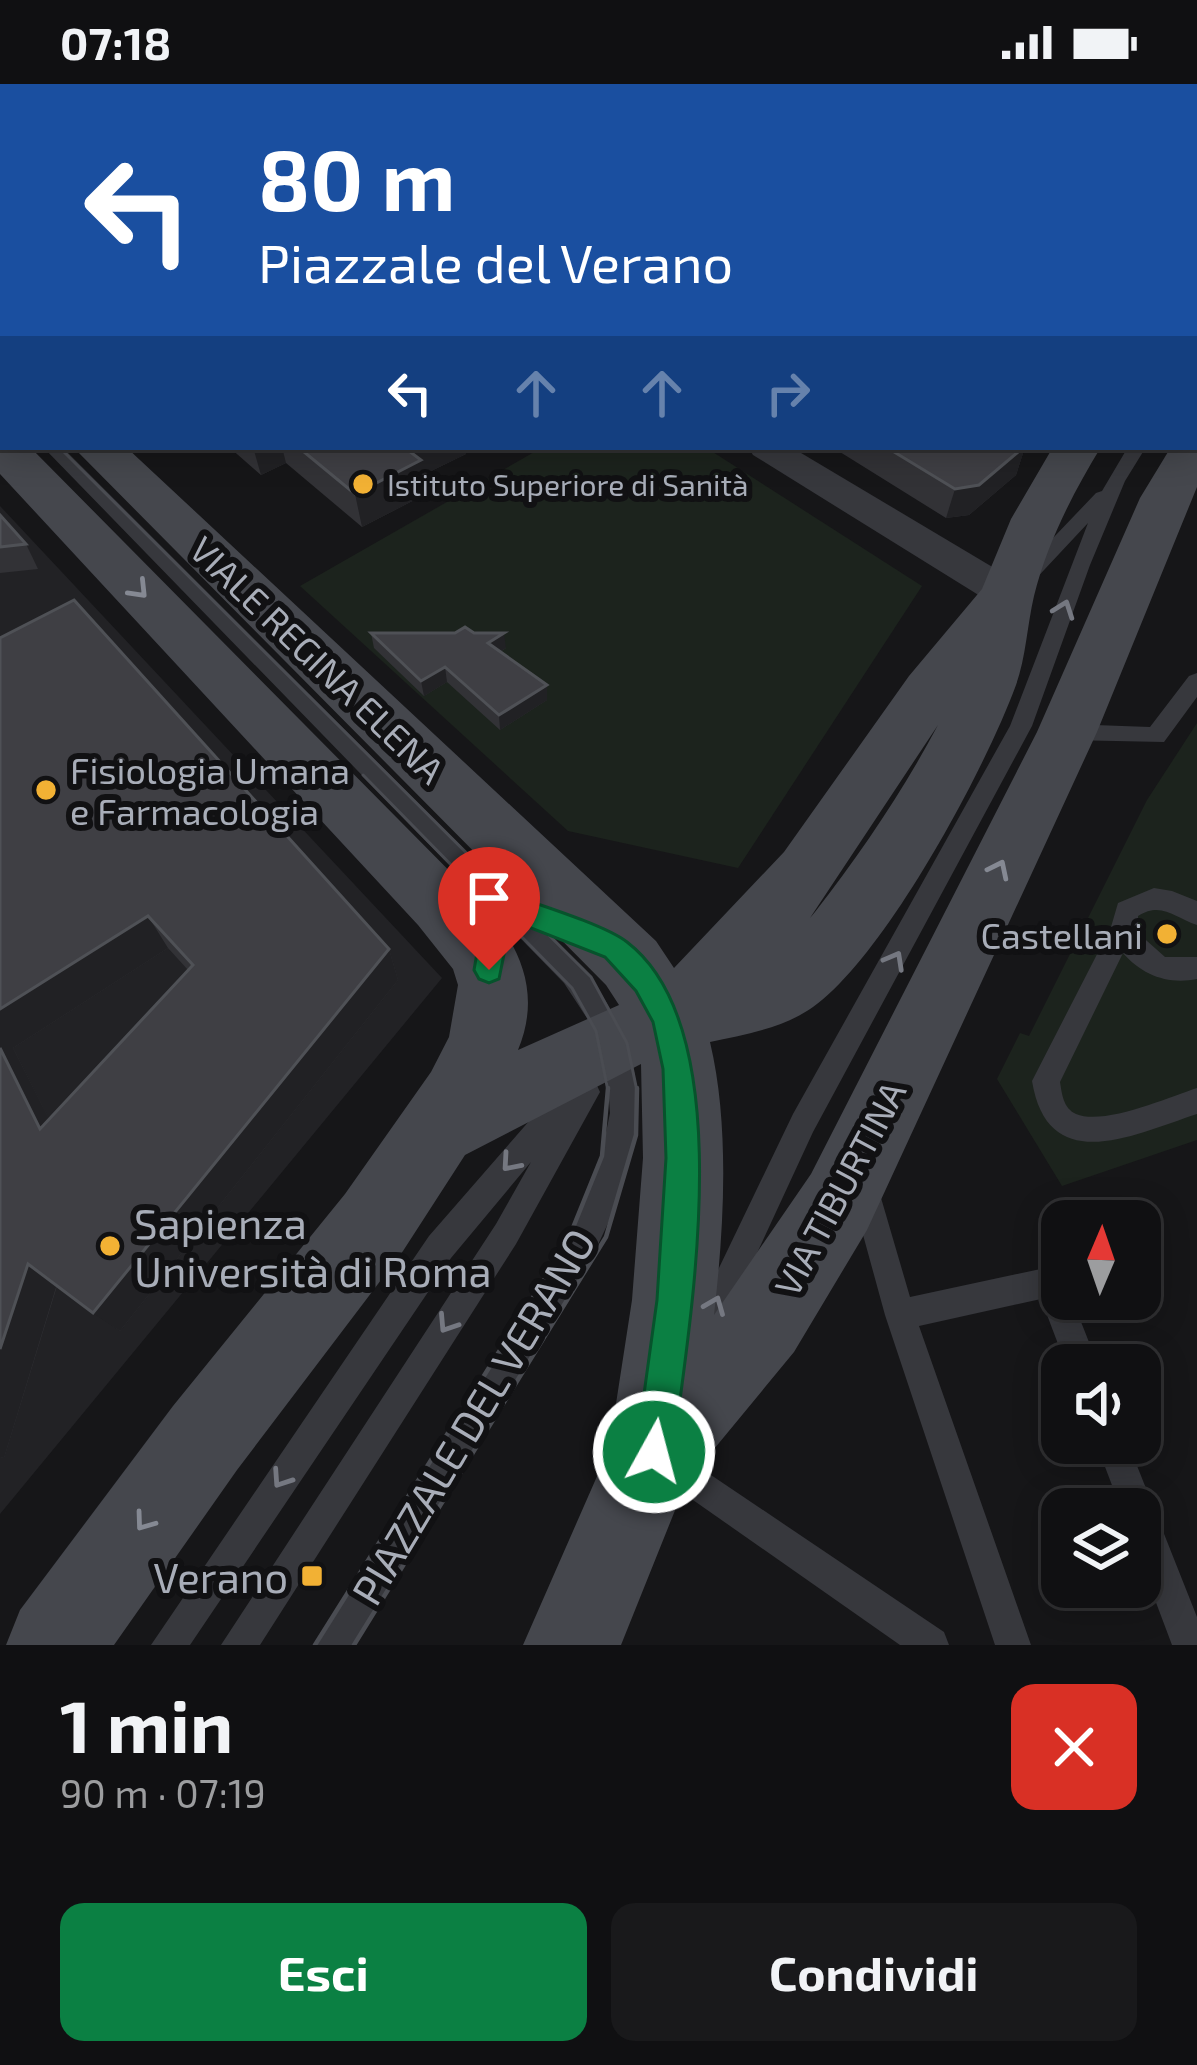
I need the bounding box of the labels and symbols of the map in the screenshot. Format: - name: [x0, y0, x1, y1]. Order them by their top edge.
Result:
- place label: Istituto Superiore di Sanità: [387, 466, 748, 502]
- marker: Istituto Superiore di Sanità: [350, 471, 376, 497]
- street label: VIALE REGINA ELENA: [182, 527, 454, 792]
- one-way arrow: [125, 576, 147, 598]
- one-way arrow: [1050, 600, 1074, 621]
- place label: Fisiologia Umana e Farmacologia: [70, 748, 350, 832]
- marker: Fisiologia Umana e Farmacologia: [33, 777, 59, 803]
- pin: [438, 847, 540, 970]
- one-way arrow: [985, 860, 1008, 882]
- place label: Castellani: [980, 913, 1143, 956]
- marker: Castellani: [1154, 921, 1180, 947]
- one-way arrow: [881, 951, 904, 973]
- street label: VIA TIBURTINA: [764, 1073, 914, 1303]
- one-way arrow: [502, 1150, 524, 1172]
- place label: Sapienza Università di Roma: [134, 1197, 492, 1295]
- north arrow: [1041, 1200, 1161, 1320]
- street label: PIAZZALE DEL VERANO: [340, 1219, 604, 1613]
- marker: Sapienza Università di Roma: [97, 1233, 123, 1259]
- one-way arrow: [701, 1296, 725, 1317]
- one-way arrow: [439, 1311, 461, 1333]
- position arrow: [591, 1389, 717, 1515]
- one-way arrow: [273, 1466, 295, 1488]
- one-way arrow: [137, 1509, 159, 1530]
- place label: Verano: [153, 1551, 288, 1601]
- marker: Verano: [299, 1563, 325, 1589]

